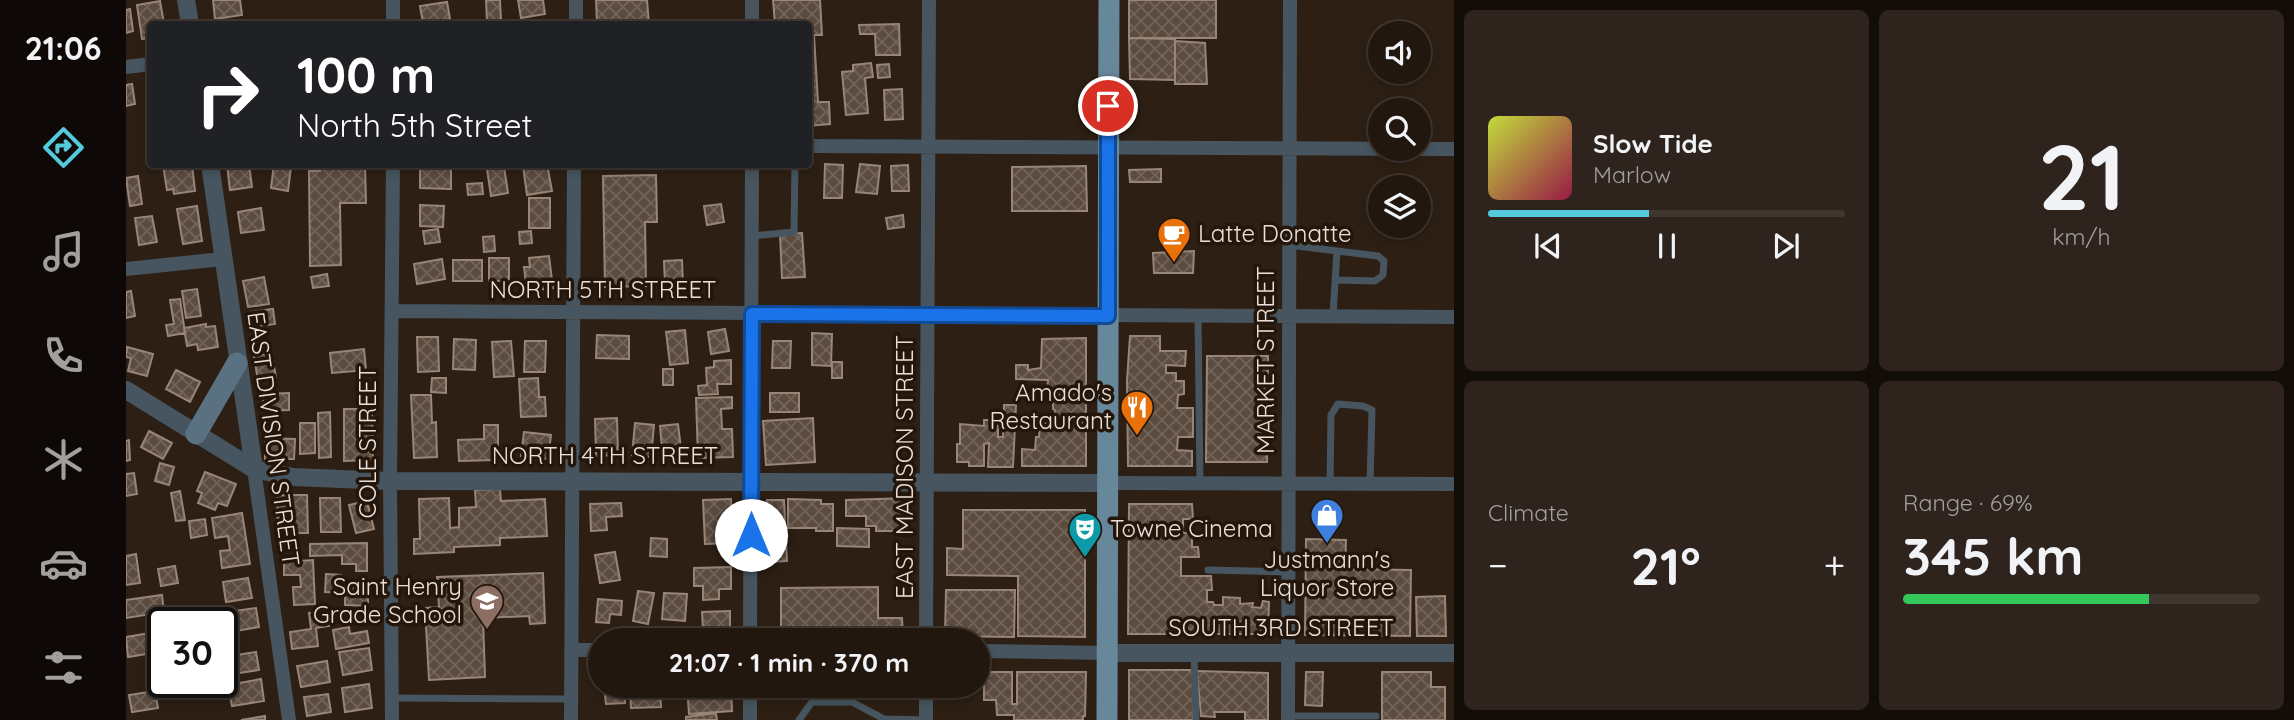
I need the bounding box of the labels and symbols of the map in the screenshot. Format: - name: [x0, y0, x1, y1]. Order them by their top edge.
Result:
- pin: [1078, 76, 1138, 136]
- cafe icon: Latte Donatte: [1155, 215, 1193, 264]
- place label: Latte Donatte: [1198, 218, 1352, 248]
- street label: MARKET STREET: [1250, 266, 1280, 454]
- street label: NORTH 5TH STREET: [489, 274, 717, 304]
- street label: EAST DIVISION STREET: [241, 310, 307, 568]
- street label: EAST MADISON STREET: [889, 335, 919, 599]
- street label: COLE STREET: [352, 366, 382, 518]
- place label: Amado's Restaurant: [990, 377, 1112, 435]
- restaurant icon: Amado's Restaurant: [1118, 388, 1156, 437]
- street label: NORTH 4TH STREET: [492, 440, 718, 470]
- shop icon: Justmann's Liquor Store: [1308, 496, 1346, 545]
- position arrow: [714, 498, 788, 572]
- theatre icon: Towne Cinema: [1066, 510, 1104, 559]
- place label: Towne Cinema: [1110, 513, 1273, 543]
- place label: Justmann's Liquor Store: [1260, 544, 1394, 602]
- place label: Saint Henry Grade School: [313, 571, 462, 629]
- school or university icon: Saint Henry Grade School: [468, 582, 506, 631]
- speed limit sign: 30: [147, 607, 238, 698]
- street label: SOUTH 3RD STREET: [1168, 612, 1394, 642]

